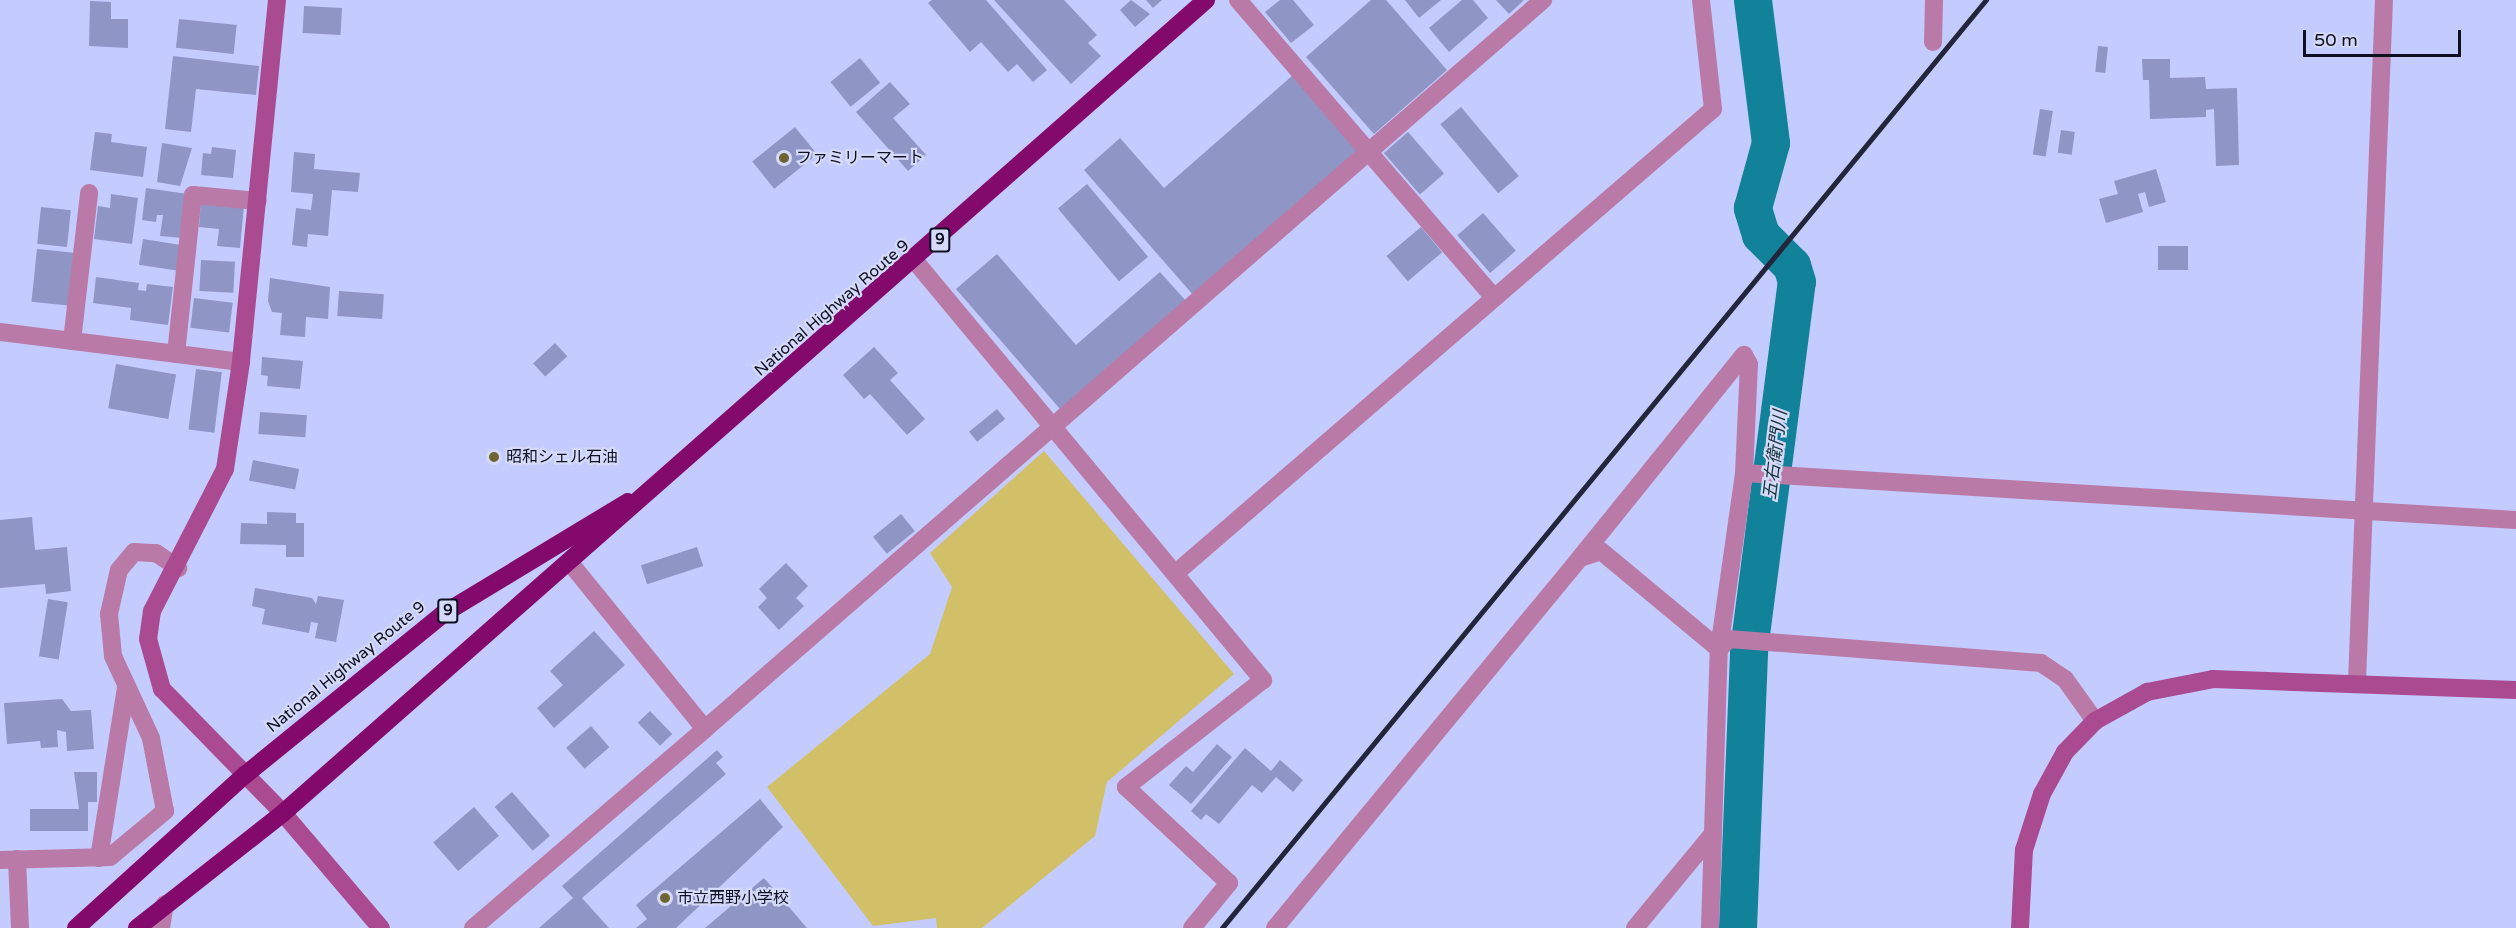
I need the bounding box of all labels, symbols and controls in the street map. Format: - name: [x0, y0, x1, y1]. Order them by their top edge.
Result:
- scale bar: [2306, 18, 2464, 56]
- text: 50 m: [2314, 29, 2358, 51]
- place label: ファミリーマート: [796, 148, 924, 168]
- marker: ファミリーマート: [777, 151, 791, 165]
- road number: 9: [928, 228, 952, 252]
- street label: National Highway Route 9: [751, 236, 913, 380]
- water label: 五右衛門川: [1759, 409, 1791, 501]
- place label: 昭和シェル石油: [506, 447, 618, 467]
- marker: 昭和シェル石油: [487, 450, 501, 464]
- street label: National Highway Route 9: [263, 597, 429, 737]
- road number: 9: [436, 599, 460, 623]
- place label: 市立西野小学校: [677, 888, 789, 908]
- marker: 市立西野小学校: [658, 891, 672, 905]

